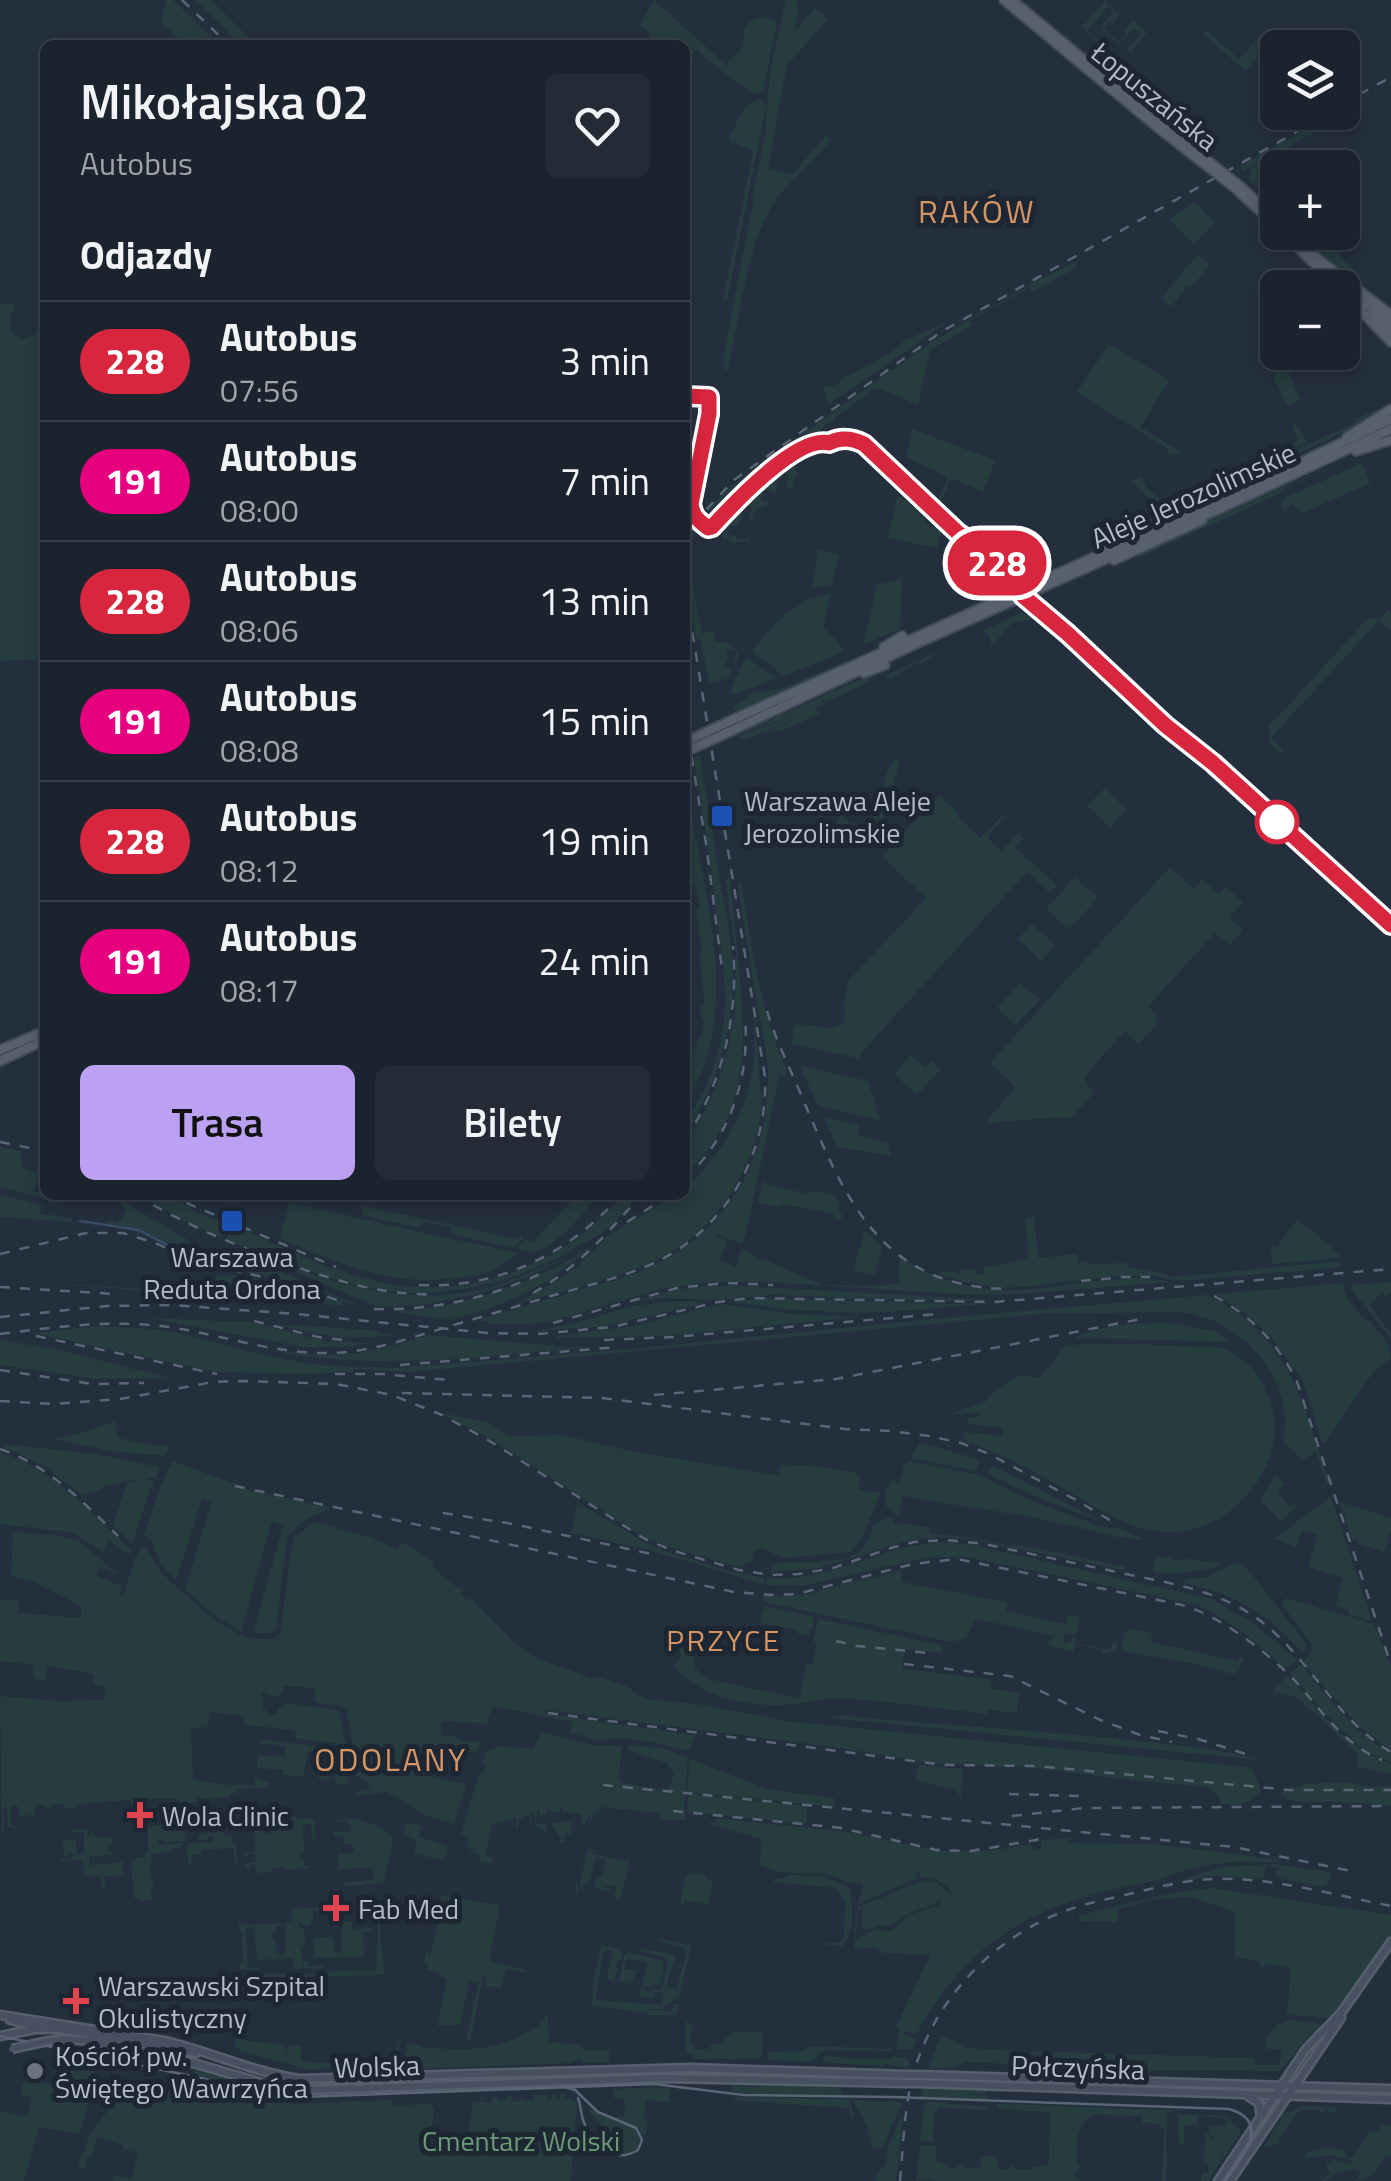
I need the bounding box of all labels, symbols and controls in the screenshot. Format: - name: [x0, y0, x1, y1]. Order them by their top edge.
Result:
- map controls: [1260, 30, 1360, 370]
- button: layers: [1260, 30, 1360, 130]
- street label: Łopuszańska: [1081, 31, 1228, 161]
- text: Mikołajska 02: [80, 65, 369, 138]
- button: heart: [545, 73, 650, 178]
- text: Autobus: [80, 139, 193, 187]
- button: +: [1260, 150, 1360, 250]
- district label: RAKÓW: [918, 187, 1036, 235]
- text: Odjazdy: [80, 226, 212, 284]
- button: −: [1260, 270, 1360, 370]
- text: Autobus: [220, 308, 358, 366]
- text: 3 min: [560, 332, 650, 390]
- text: 228: [106, 334, 164, 388]
- text: 07:56: [220, 366, 299, 414]
- text: Autobus: [220, 428, 358, 486]
- street label: Aleje Jerozolimskie: [1084, 431, 1302, 559]
- text: 7 min: [560, 452, 650, 510]
- text: 191: [106, 454, 164, 508]
- text: 08:00: [220, 486, 299, 534]
- line badge: 228: [940, 530, 1054, 596]
- text: 228: [968, 536, 1026, 590]
- text: Autobus: [220, 548, 358, 606]
- text: 13 min: [539, 572, 650, 630]
- text: 228: [106, 574, 164, 628]
- text: 08:06: [220, 606, 299, 654]
- text: Autobus: [220, 668, 358, 726]
- text: 15 min: [539, 692, 650, 750]
- text: 191: [106, 694, 164, 748]
- text: 08:08: [220, 726, 299, 774]
- place label: Warszawa Aleje Jerozolimskie: [744, 779, 931, 854]
- text: Autobus: [220, 788, 358, 846]
- unlabelled marker: [1256, 801, 1298, 843]
- marker: Warszawa Aleje Jerozolimskie: [709, 803, 735, 829]
- text: 19 min: [539, 812, 650, 870]
- text: 228: [106, 814, 164, 868]
- text: 08:12: [220, 846, 299, 894]
- text: Autobus: [220, 908, 358, 966]
- text: 24 min: [539, 932, 650, 990]
- text: 191: [106, 934, 164, 988]
- text: 08:17: [220, 966, 299, 1014]
- button: Trasa: [80, 1065, 355, 1180]
- button: Bilety: [375, 1065, 650, 1180]
- marker: Warszawa Reduta Ordona: [219, 1208, 245, 1234]
- place label: Warszawa Reduta Ordona: [143, 1235, 321, 1310]
- district label: PRZYCE: [666, 1617, 782, 1663]
- district label: ODOLANY: [314, 1735, 468, 1783]
- place label: Wola Clinic: [162, 1794, 289, 1837]
- marker: Wola Clinic: [127, 1802, 153, 1828]
- place label: Fab Med: [358, 1887, 459, 1930]
- marker: Fab Med: [323, 1895, 349, 1921]
- place label: Warszawski Szpital Okulistyczny: [98, 1964, 325, 2039]
- marker: Warszawski Szpital Okulistyczny: [63, 1988, 89, 2014]
- place label: Kościół pw. Świętego Wawrzyńca: [55, 2034, 308, 2109]
- street label: Wolska: [333, 2043, 421, 2089]
- street label: Połczyńska: [1010, 2043, 1146, 2091]
- marker: Kościół pw. Świętego Wawrzyńca: [24, 2060, 46, 2082]
- park label: Cmentarz Wolski: [422, 2119, 620, 2162]

